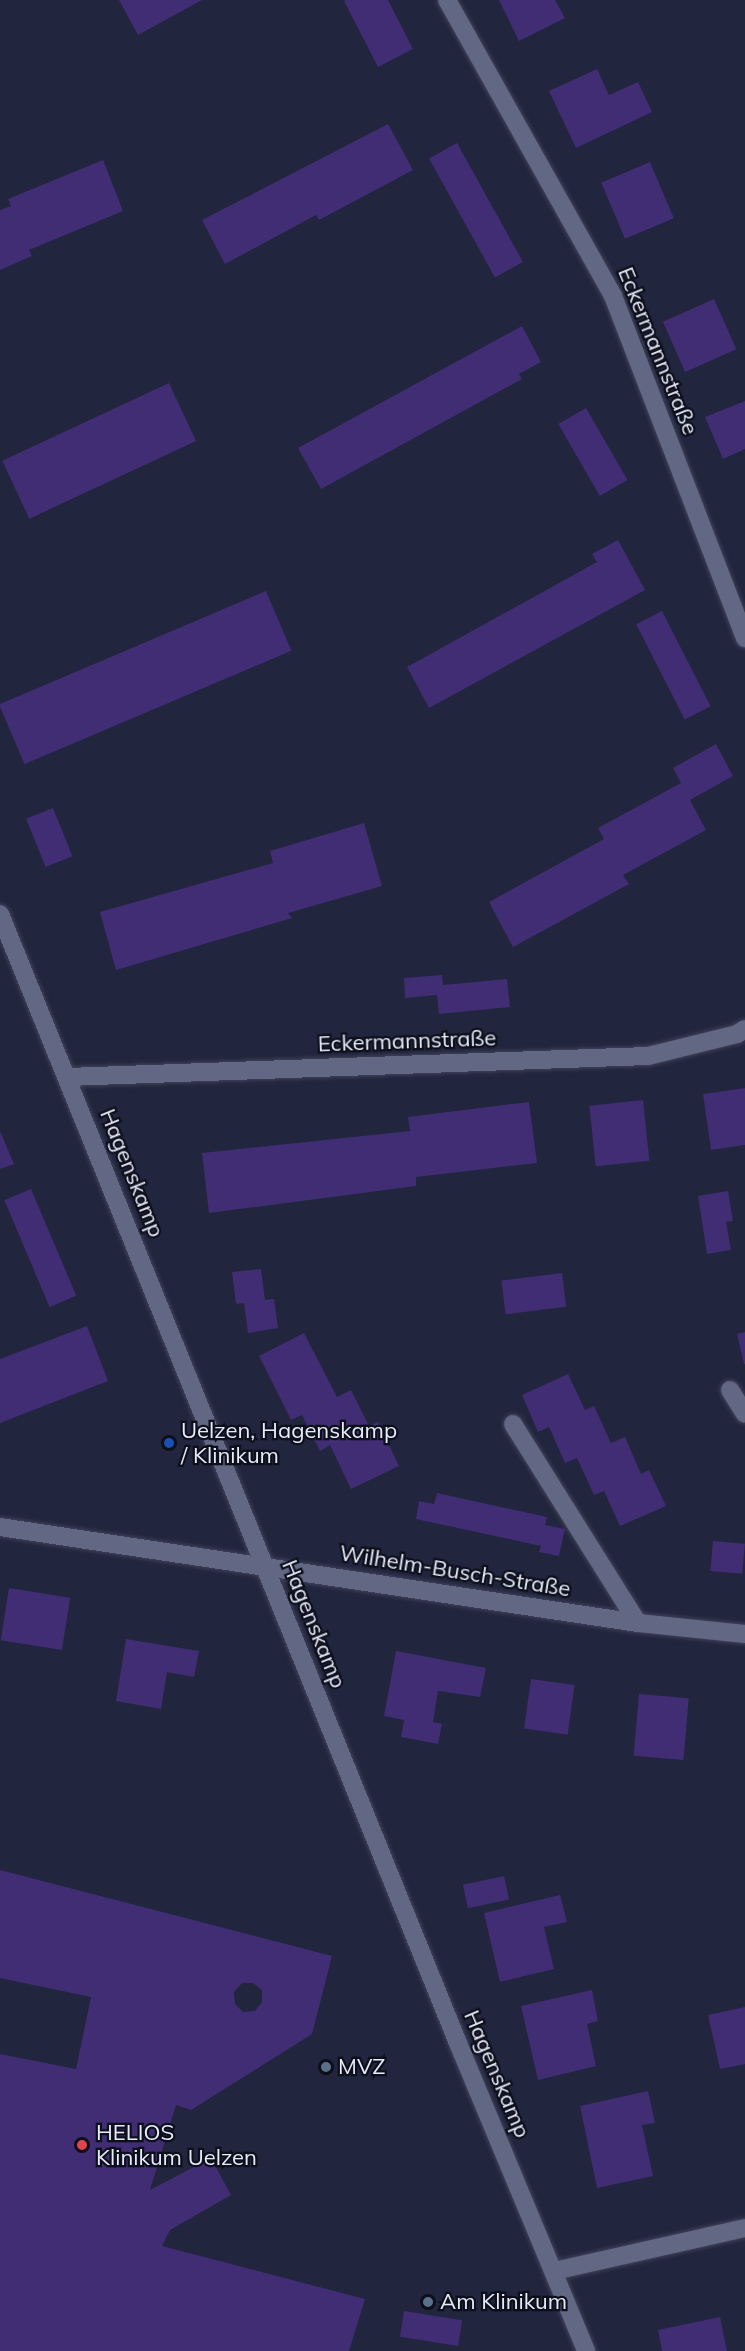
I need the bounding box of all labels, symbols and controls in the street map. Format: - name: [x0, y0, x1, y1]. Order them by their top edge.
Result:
- street label: Eckermannstraße: [612, 263, 704, 439]
- street label: Eckermannstraße: [317, 1025, 497, 1057]
- street label: Hagenskamp: [94, 1105, 170, 1241]
- place label: Uelzen, Hagenskamp / Klinikum: [181, 1417, 397, 1468]
- marker: Uelzen, Hagenskamp / Klinikum: [162, 1436, 176, 1450]
- street label: Wilhelm-Busch-Straße: [338, 1540, 572, 1602]
- street label: Hagenskamp: [276, 1556, 352, 1692]
- street label: Hagenskamp: [458, 2006, 536, 2142]
- place label: MVZ: [338, 2054, 385, 2080]
- marker: MVZ: [319, 2060, 333, 2074]
- place label: HELIOS Klinikum Uelzen: [96, 2119, 257, 2170]
- marker: HELIOS Klinikum Uelzen: [73, 2136, 91, 2154]
- place label: Am Klinikum: [440, 2289, 567, 2315]
- marker: Am Klinikum: [421, 2295, 435, 2309]

